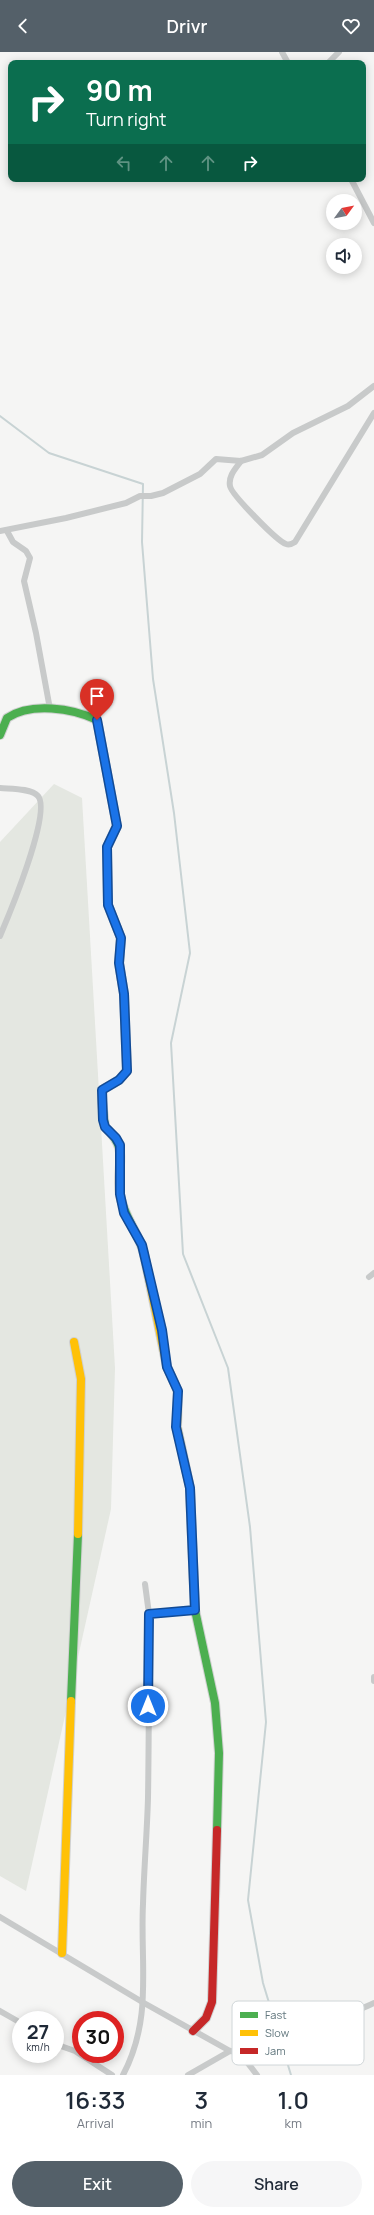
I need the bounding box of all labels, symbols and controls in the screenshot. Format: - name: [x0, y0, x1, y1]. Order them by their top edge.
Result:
- text: Drivr: [167, 14, 207, 38]
- icon: back: [12, 15, 34, 37]
- icon: heart: [340, 15, 362, 37]
- text: 90 m: [86, 71, 153, 109]
- icon: right: [20, 76, 72, 128]
- text: Turn right: [86, 107, 167, 131]
- icon: left: [113, 152, 135, 174]
- icon: ahead: [155, 152, 177, 174]
- icon: ahead: [197, 152, 219, 174]
- icon: right: [239, 152, 261, 174]
- north arrow: [326, 194, 362, 230]
- map controls: [326, 194, 362, 274]
- button: sound: [326, 238, 362, 274]
- pin: [80, 679, 114, 720]
- icon: arrive: [86, 685, 108, 707]
- position arrow: [127, 1685, 169, 1727]
- legend: [232, 2001, 364, 2065]
- text: Fast: [265, 2007, 287, 2022]
- speed limit sign: 30: [72, 2011, 124, 2063]
- text: 27: [27, 2018, 49, 2045]
- text: Slow: [265, 2025, 290, 2040]
- text: km/h: [26, 2040, 50, 2054]
- text: Jam: [265, 2043, 286, 2058]
- text: 16:33: [65, 2083, 125, 2116]
- text: 3: [195, 2083, 208, 2116]
- text: 1.0: [277, 2083, 309, 2116]
- text: Arrival: [77, 2114, 114, 2132]
- text: min: [191, 2114, 212, 2132]
- text: km: [284, 2114, 302, 2132]
- button: Exit: [12, 2161, 183, 2207]
- button: Share: [191, 2161, 362, 2207]

